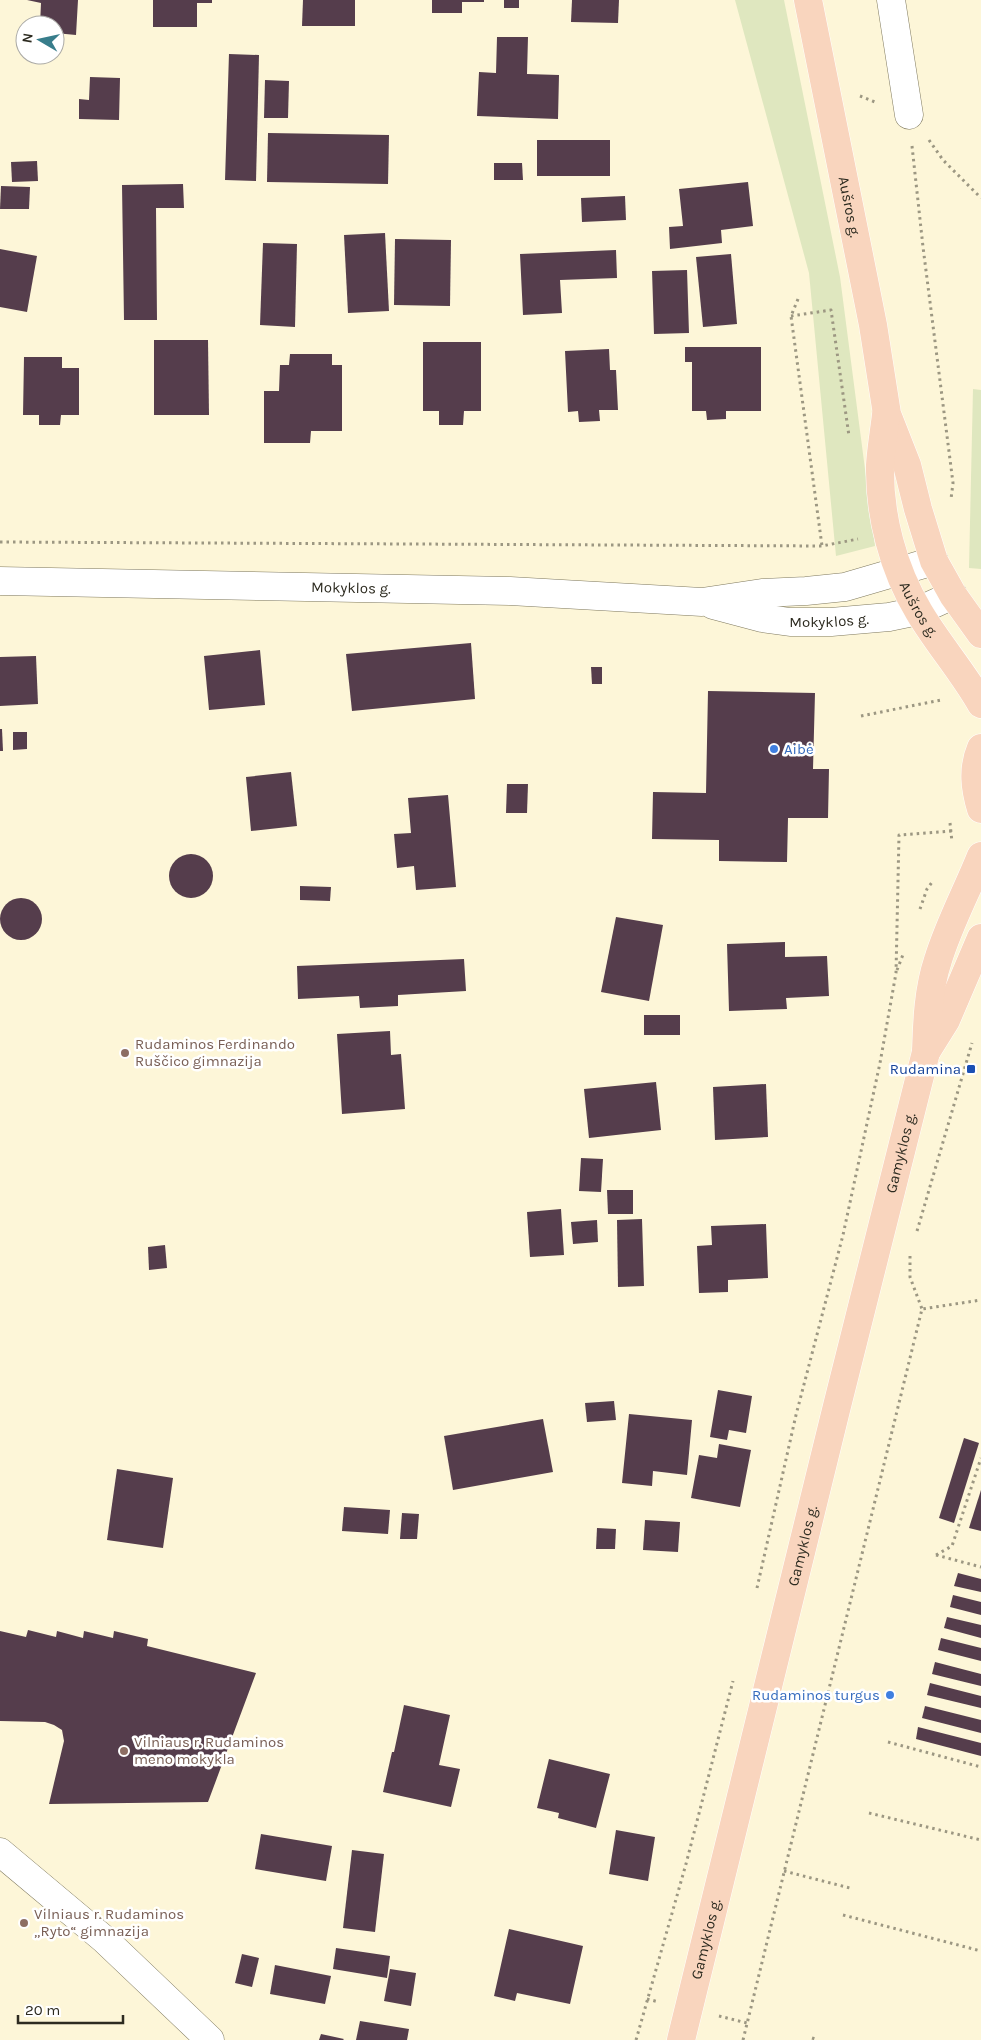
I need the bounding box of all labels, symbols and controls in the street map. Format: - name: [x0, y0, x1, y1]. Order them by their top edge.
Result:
- north arrow: [15, 15, 65, 65]
- text: N: [18, 32, 37, 44]
- street label: Aušros g.: [834, 175, 864, 239]
- street label: Mokyklos g.: [311, 578, 391, 598]
- street label: Aušros g.: [896, 579, 942, 641]
- street label: Mokyklos g.: [789, 610, 870, 631]
- place label: Aibė: [784, 740, 814, 758]
- marker: Aibė: [768, 743, 780, 755]
- place label: Rudaminos Ferdinando Ruščico gimnazija: [135, 1035, 295, 1070]
- marker: Rudaminos Ferdinando Ruščico gimnazija: [119, 1047, 131, 1059]
- place label: Rudamina: [890, 1060, 961, 1078]
- marker: Rudamina: [965, 1063, 977, 1075]
- street label: Gamyklos g.: [882, 1110, 920, 1195]
- street label: Gamyklos g.: [784, 1503, 821, 1588]
- place label: Rudaminos turgus: [752, 1686, 880, 1704]
- marker: Rudaminos turgus: [884, 1689, 896, 1701]
- place label: Vilniaus r. Rudaminos meno mokykla: [134, 1733, 284, 1768]
- marker: Vilniaus r. Rudaminos meno mokykla: [118, 1745, 130, 1757]
- street label: Gamyklos g.: [687, 1897, 725, 1981]
- place label: Vilniaus r. Rudaminos „Ryto“ gimnazija: [34, 1905, 184, 1940]
- marker: Vilniaus r. Rudaminos „Ryto“ gimnazija: [18, 1917, 30, 1929]
- scale bar: [18, 1992, 122, 2024]
- text: 20 m: [25, 2001, 60, 2019]

